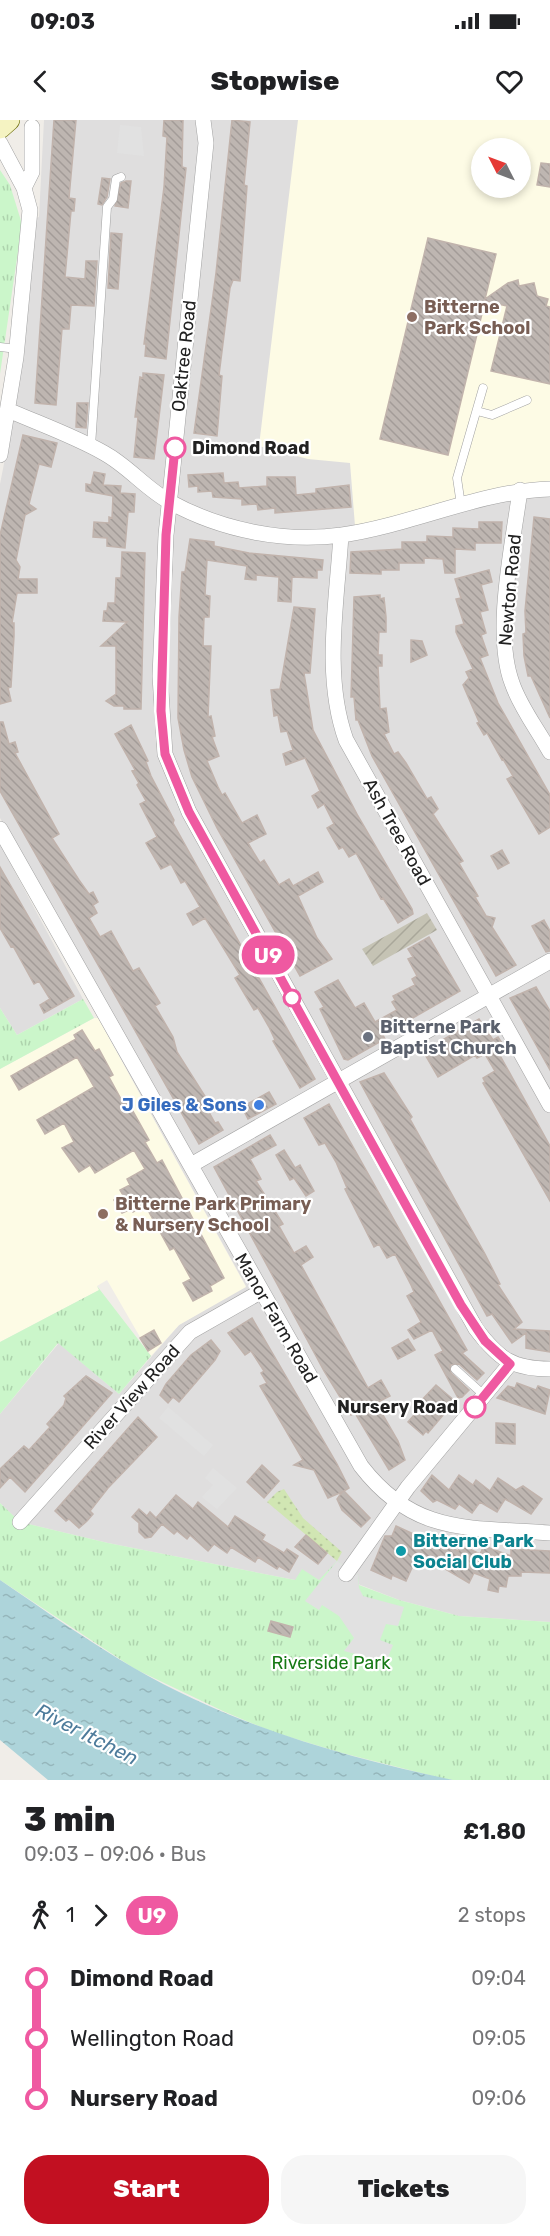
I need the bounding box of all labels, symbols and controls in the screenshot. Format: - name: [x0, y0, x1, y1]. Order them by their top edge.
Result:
- text: 09:03: [30, 8, 95, 35]
- icon: back: [24, 65, 57, 98]
- text: Stopwise: [211, 65, 339, 97]
- icon: heart: [493, 65, 526, 98]
- north arrow: [471, 138, 531, 198]
- map controls: [471, 138, 531, 198]
- place label: Bitterne Park School: [424, 296, 530, 339]
- street label: Oaktree Road: [167, 299, 201, 413]
- marker: Bitterne Park School: [405, 310, 419, 324]
- marker: Dimond Road: [164, 437, 186, 459]
- place label: Dimond Road: [192, 437, 310, 459]
- street label: Newton Road: [494, 533, 526, 647]
- street label: Ash Tree Road: [359, 775, 435, 889]
- line badge: U9: [241, 936, 295, 974]
- text: U9: [254, 943, 282, 968]
- unlabelled marker: [283, 989, 301, 1007]
- place label: Bitterne Park Baptist Church: [380, 1016, 517, 1059]
- marker: Bitterne Park Baptist Church: [361, 1030, 375, 1044]
- place label: J Giles & Sons: [122, 1094, 247, 1116]
- marker: J Giles & Sons: [252, 1098, 266, 1112]
- place label: Bitterne Park Primary & Nursery School: [115, 1193, 311, 1236]
- marker: Bitterne Park Primary & Nursery School: [96, 1207, 110, 1221]
- street label: Manor Farm Road: [230, 1249, 322, 1387]
- street label: River View Road: [79, 1340, 185, 1454]
- place label: Nursery Road: [337, 1396, 458, 1418]
- marker: Nursery Road: [464, 1396, 486, 1418]
- place label: Bitterne Park Social Club: [413, 1530, 534, 1573]
- marker: Bitterne Park Social Club: [394, 1544, 408, 1558]
- park label: Riverside Park: [272, 1652, 391, 1674]
- water label: River Itchen: [32, 1698, 142, 1770]
- text: 3 min: [24, 1800, 116, 1839]
- text: £1.80: [463, 1818, 526, 1845]
- text: 09:03 – 09:06 · Bus: [24, 1842, 206, 1866]
- icon: walk: [24, 1899, 57, 1932]
- icon: forward: [84, 1899, 117, 1932]
- text: 1: [66, 1903, 75, 1927]
- text: U9: [138, 1903, 166, 1928]
- text: 2 stops: [458, 1903, 526, 1927]
- text: Dimond Road: [70, 1965, 214, 1992]
- text: 09:04: [471, 1966, 526, 1990]
- text: Wellington Road: [70, 2025, 234, 2052]
- text: 09:05: [472, 2026, 526, 2050]
- text: Nursery Road: [70, 2085, 218, 2112]
- text: 09:06: [472, 2086, 526, 2110]
- button: Start: [24, 2155, 269, 2224]
- button: Tickets: [281, 2155, 526, 2224]

